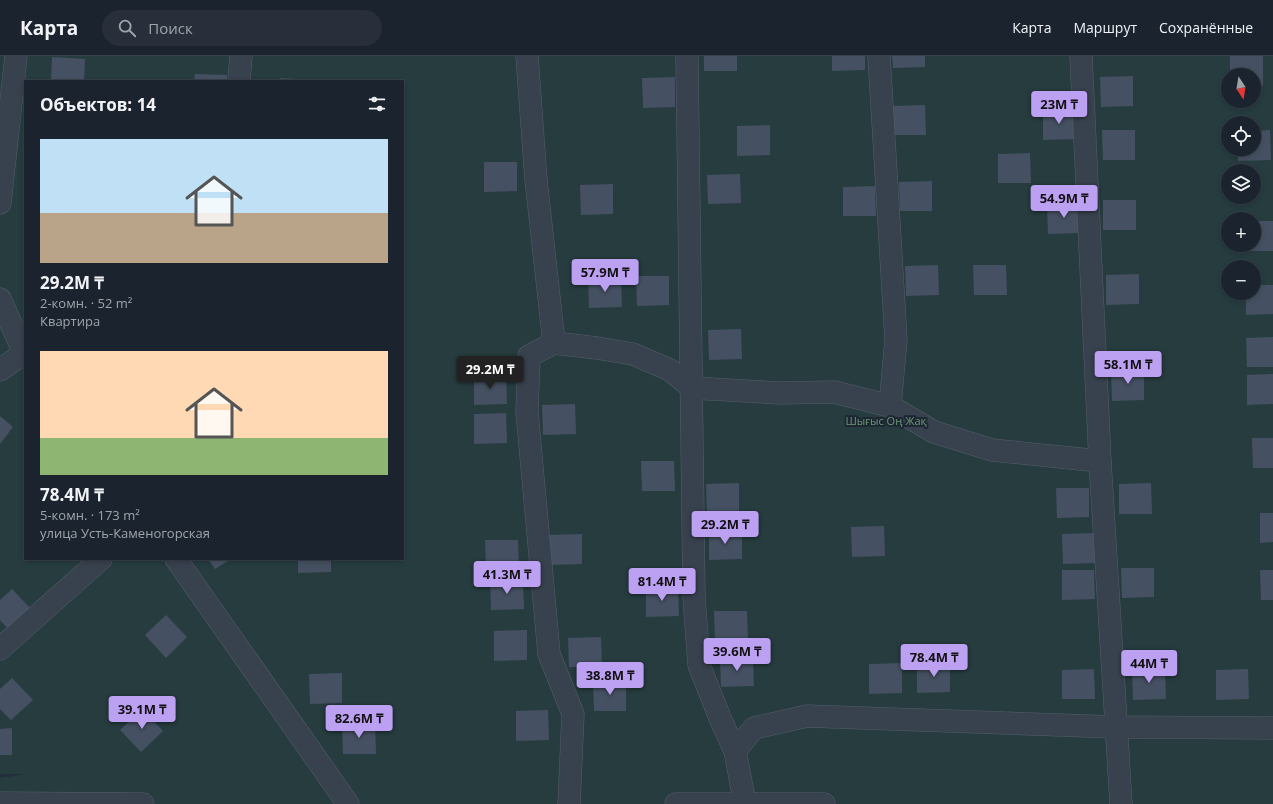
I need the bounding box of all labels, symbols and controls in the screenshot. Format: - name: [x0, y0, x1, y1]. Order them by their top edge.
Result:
- search box: [102, 10, 382, 46]
- text: Карта: [20, 15, 78, 41]
- icon: search: [116, 17, 138, 39]
- text: Поиск: [148, 18, 193, 38]
- text: Карта: [1012, 18, 1051, 37]
- text: Маршрут: [1073, 18, 1137, 37]
- text: Сохранённые: [1159, 18, 1253, 37]
- north arrow: [1221, 68, 1261, 108]
- map controls: [1221, 68, 1261, 300]
- pin: 23M ₸: [1031, 91, 1087, 125]
- text: Объектов: 14: [40, 93, 156, 116]
- icon: filters: [366, 93, 388, 115]
- text: 23M ₸: [1040, 95, 1078, 113]
- button: locate: [1221, 116, 1261, 156]
- button: layers: [1221, 164, 1261, 204]
- icon: home: [178, 165, 250, 237]
- pin: 54.9M ₸: [1027, 185, 1101, 219]
- text: 54.9M ₸: [1040, 189, 1088, 207]
- button: +: [1221, 212, 1261, 252]
- pin: 57.9M ₸: [568, 259, 642, 293]
- button: −: [1221, 260, 1261, 300]
- text: 57.9M ₸: [581, 263, 629, 281]
- text: 29.2M ₸: [40, 271, 104, 294]
- text: 2-комн. · 52 m²: [40, 294, 132, 312]
- text: Квартира: [40, 312, 100, 330]
- pin: 58.1M ₸: [1091, 351, 1165, 385]
- text: 58.1M ₸: [1104, 355, 1152, 373]
- pin: 29.2M ₸: [453, 356, 527, 390]
- text: 29.2M ₸: [466, 360, 514, 378]
- icon: home: [178, 377, 250, 449]
- park label: Шығыс Оң Жақ: [845, 413, 927, 428]
- text: 78.4M ₸: [40, 483, 104, 506]
- text: 5-комн. · 173 m²: [40, 506, 140, 524]
- pin: 29.2M ₸: [688, 511, 762, 545]
- text: 29.2M ₸: [701, 515, 749, 533]
- text: улица Усть-Каменогорская: [40, 524, 210, 542]
- pin: 41.3M ₸: [470, 561, 544, 595]
- text: 41.3M ₸: [483, 565, 531, 583]
- pin: 81.4M ₸: [625, 568, 699, 602]
- text: 81.4M ₸: [638, 572, 686, 590]
- pin: 39.6M ₸: [700, 638, 774, 672]
- text: 39.6M ₸: [713, 642, 761, 660]
- pin: 78.4M ₸: [897, 644, 971, 678]
- text: 78.4M ₸: [910, 648, 958, 666]
- pin: 44M ₸: [1121, 650, 1177, 684]
- text: 44M ₸: [1130, 654, 1168, 672]
- pin: 38.8M ₸: [573, 662, 647, 696]
- text: 38.8M ₸: [586, 666, 634, 684]
- pin: 39.1M ₸: [105, 696, 179, 730]
- text: 39.1M ₸: [118, 700, 166, 718]
- pin: 82.6M ₸: [322, 705, 396, 739]
- text: 82.6M ₸: [335, 709, 383, 727]

